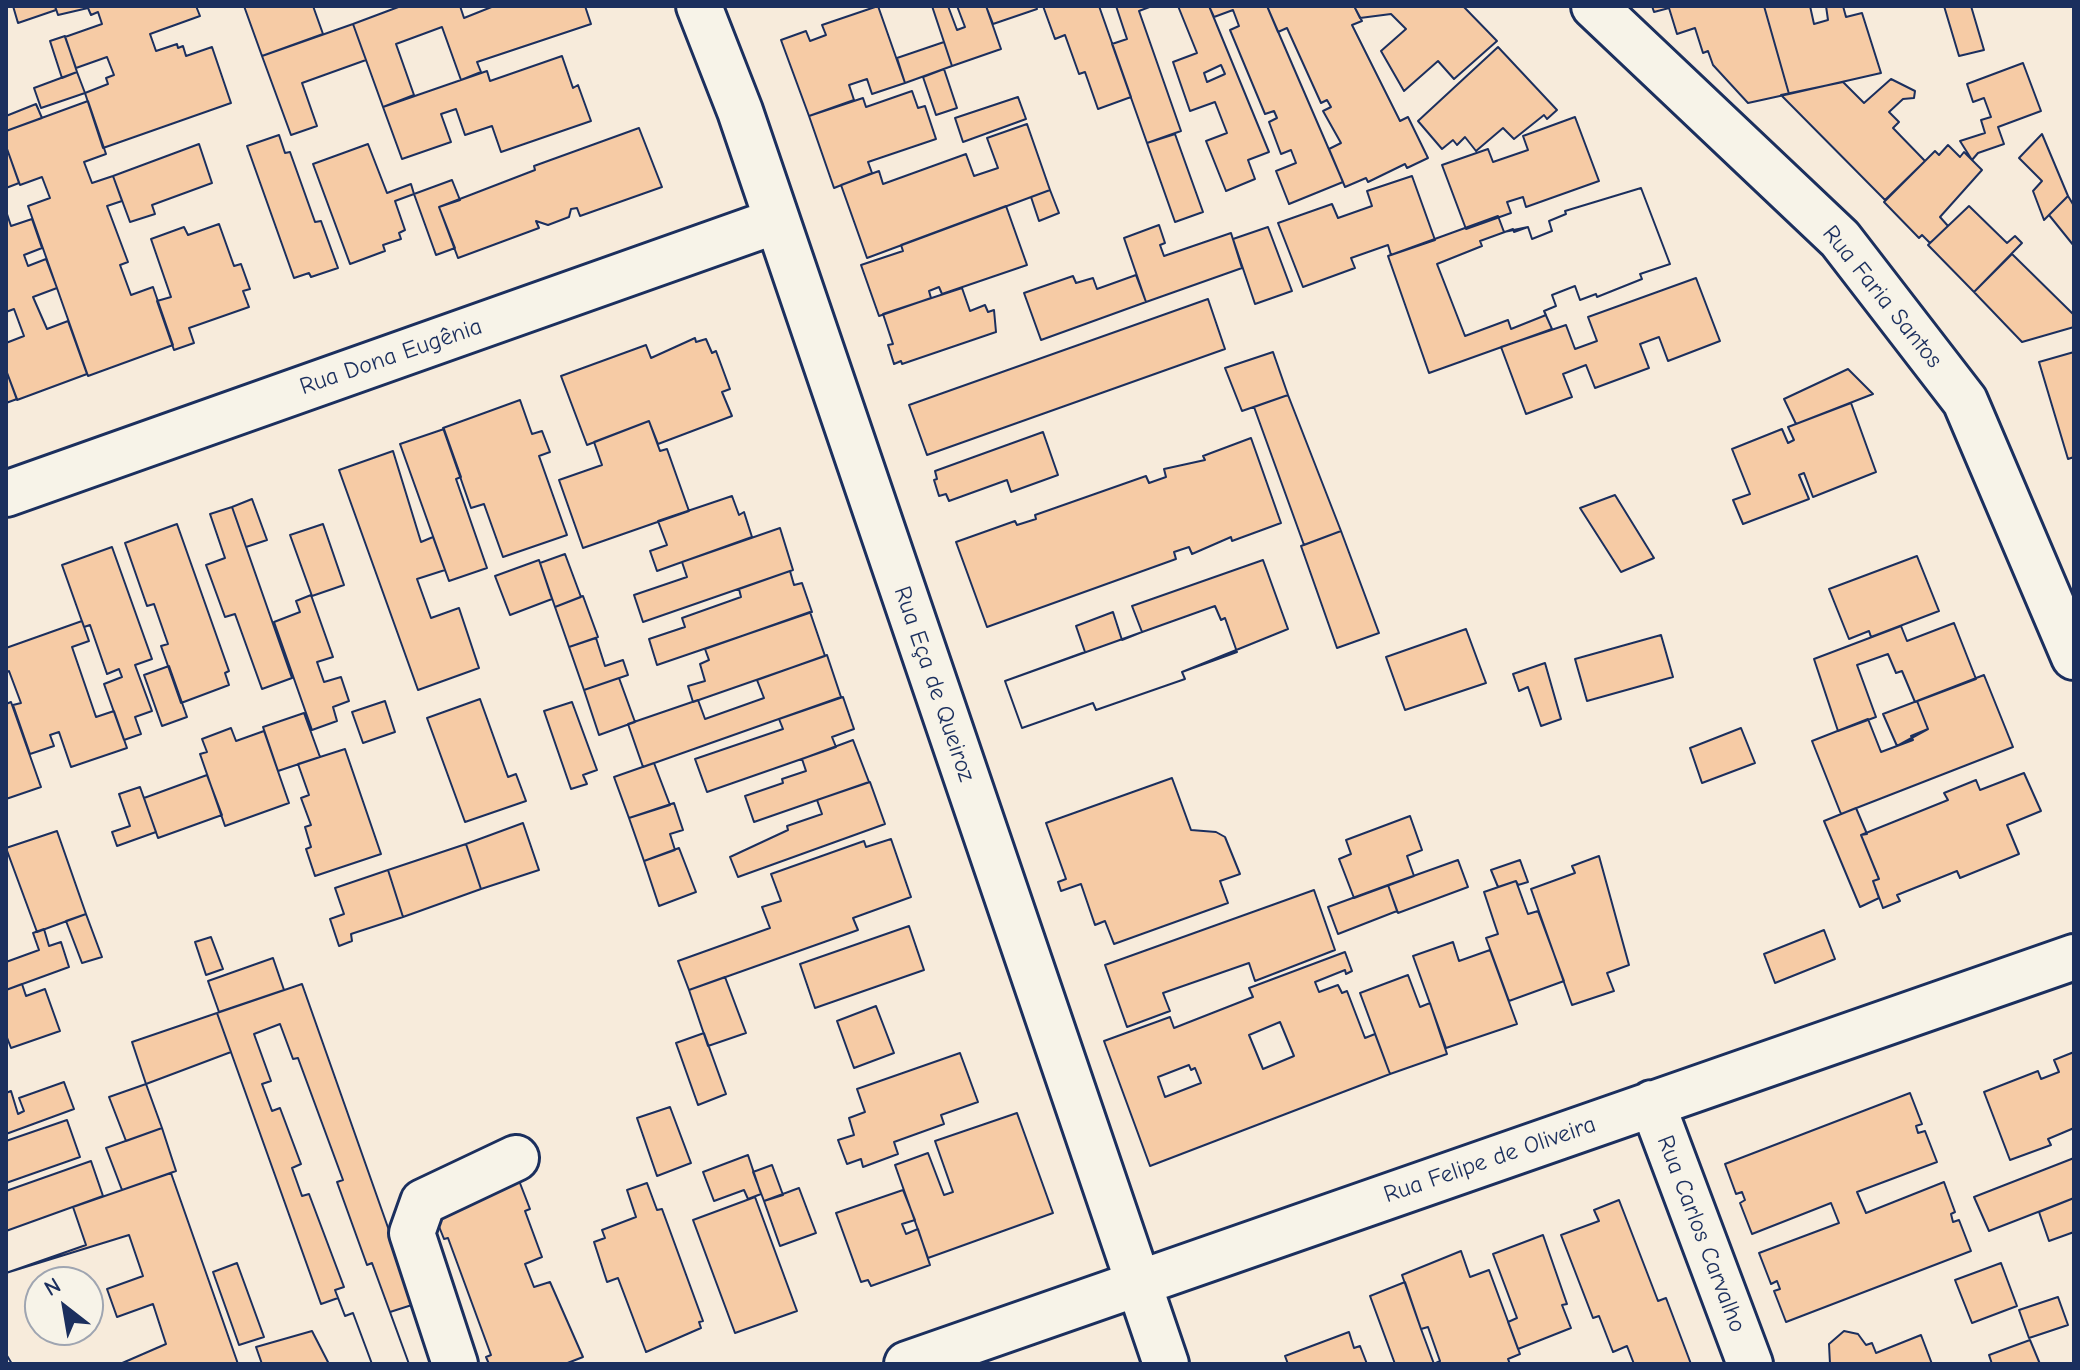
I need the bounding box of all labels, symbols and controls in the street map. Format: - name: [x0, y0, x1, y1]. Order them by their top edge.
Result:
- street label: Rua Faria Santos: [1816, 220, 1948, 374]
- street label: Rua Dona Eugênia: [296, 312, 486, 402]
- street label: Rua Eça de Queiroz: [887, 583, 981, 785]
- street label: Rua Felipe de Oliveira: [1380, 1110, 1600, 1210]
- street label: Rua Carlos Carvalho: [1650, 1131, 1752, 1337]
- north arrow: [24, 1266, 104, 1346]
- text: N: [40, 1272, 66, 1302]

